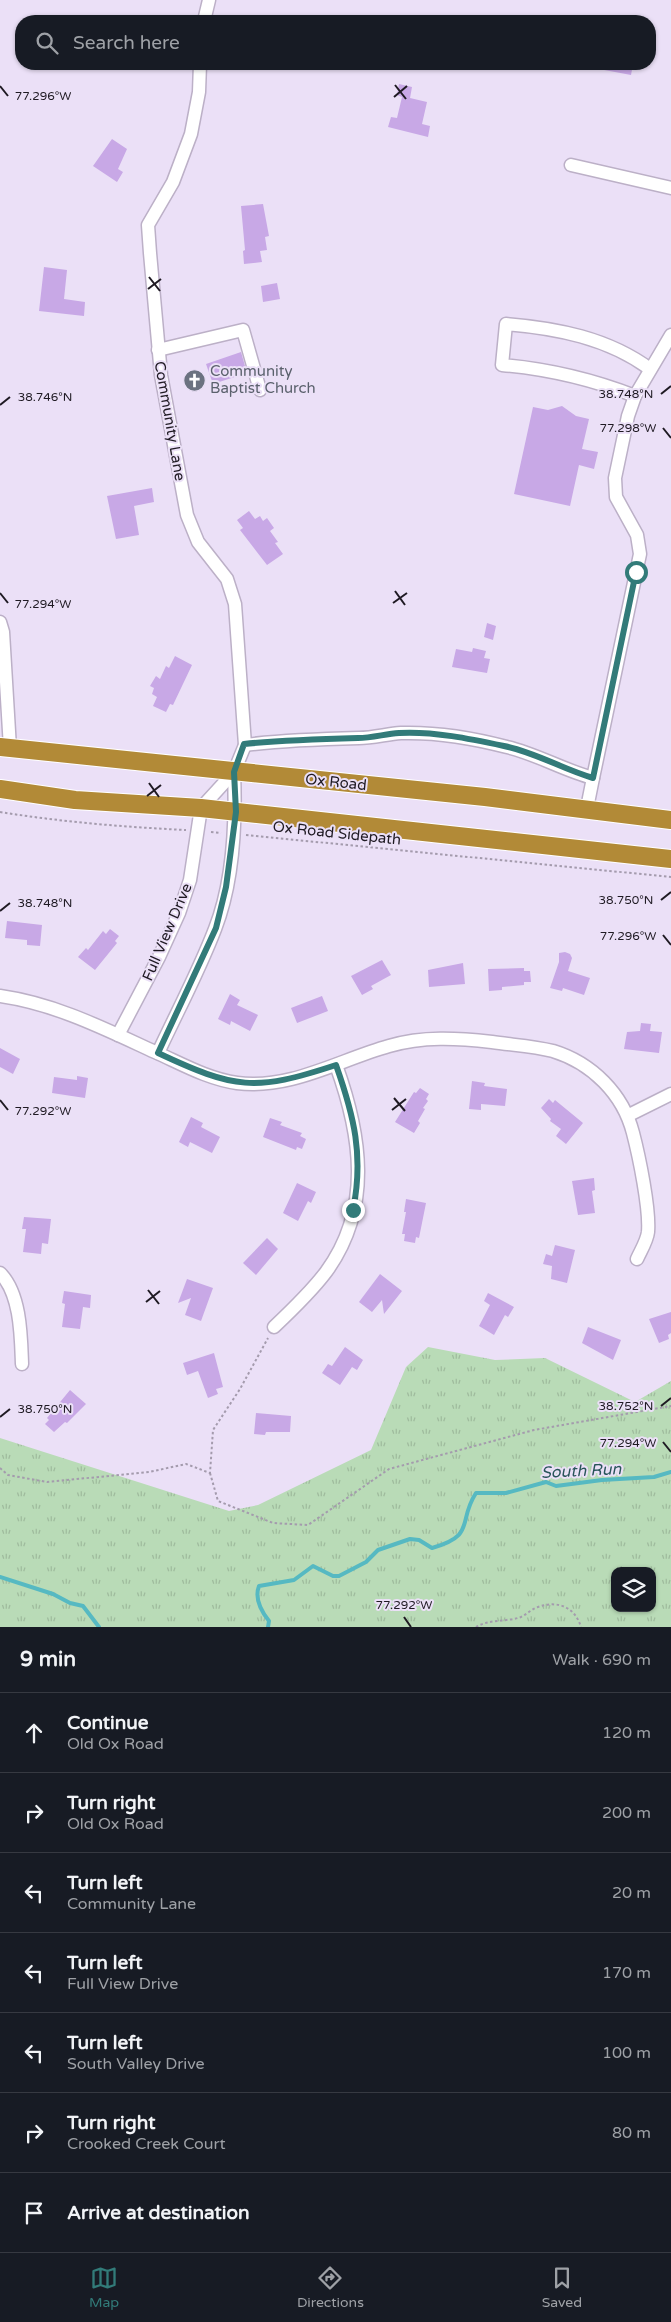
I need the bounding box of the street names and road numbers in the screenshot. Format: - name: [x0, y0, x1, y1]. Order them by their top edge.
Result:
- street label: Community Lane: [151, 360, 189, 482]
- street label: Ox Road: [304, 770, 368, 794]
- street label: Ox Road Sidepath: [272, 817, 402, 849]
- street label: Full View Drive: [138, 881, 196, 983]

